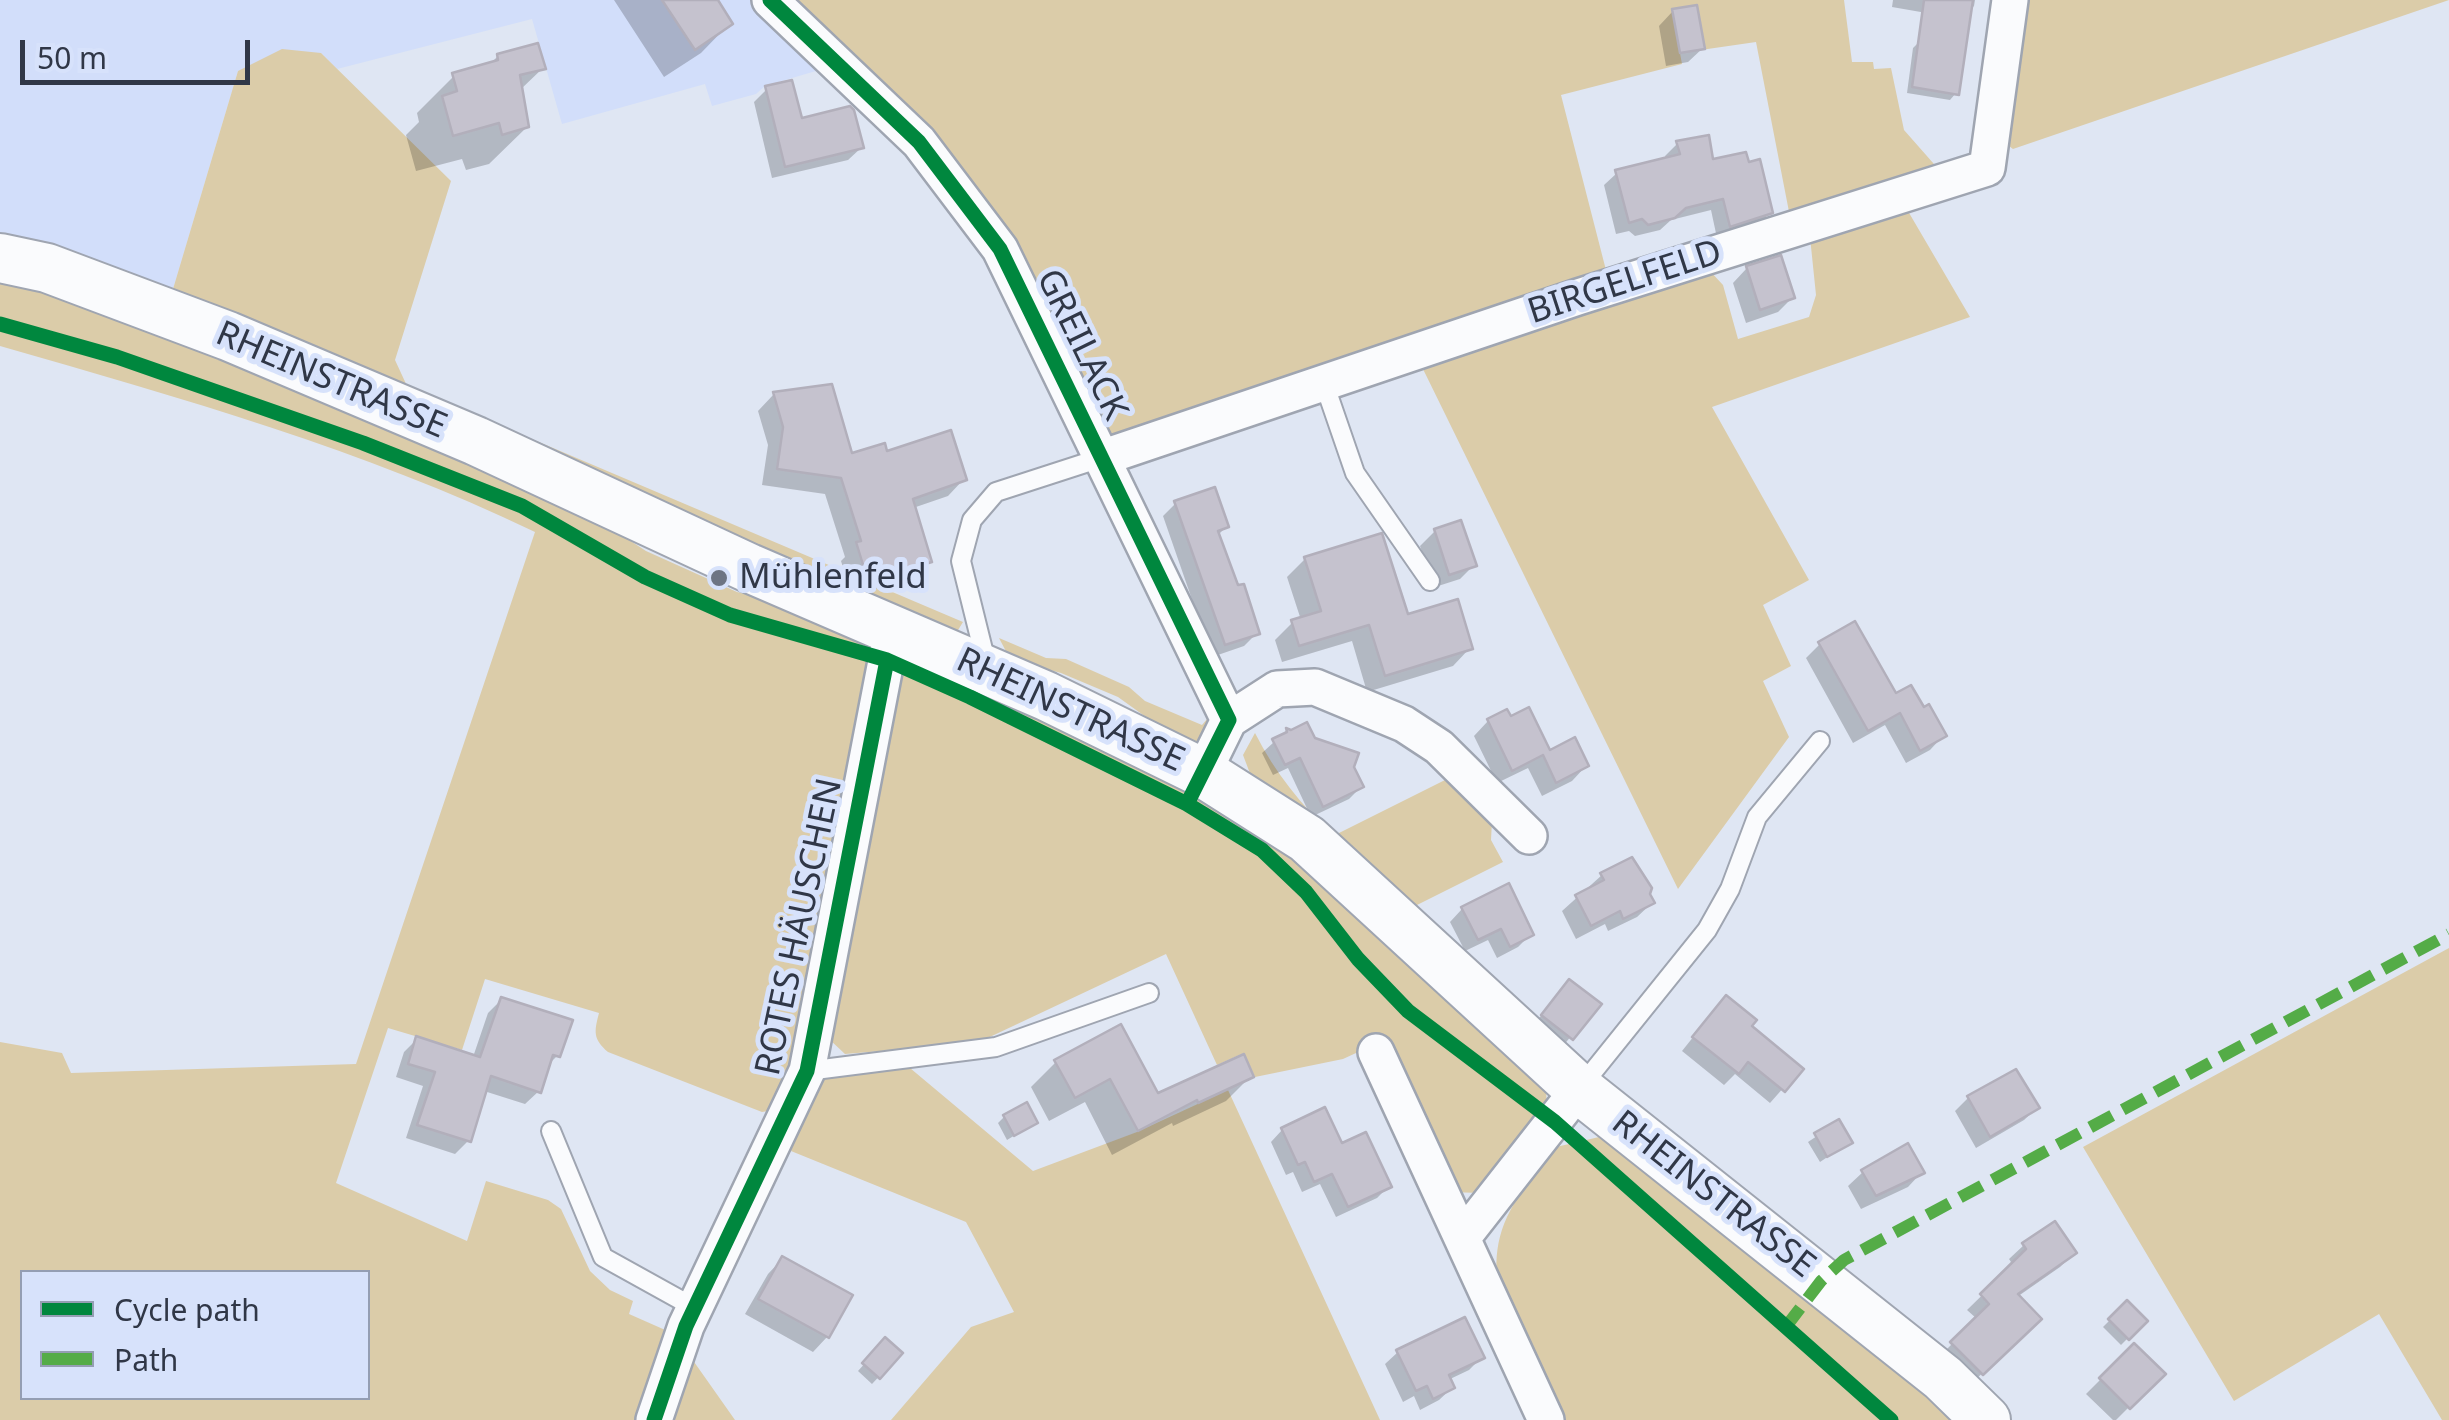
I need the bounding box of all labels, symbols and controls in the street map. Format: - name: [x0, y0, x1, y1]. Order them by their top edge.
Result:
- scale bar: [25, 20, 255, 82]
- text: 50 m: [37, 37, 107, 78]
- street label: BIRGELFELD: [1523, 232, 1727, 334]
- street label: GREILACK: [1027, 263, 1135, 427]
- street label: RHEINSTRASSE: [209, 314, 453, 448]
- place label: Mühlenfeld: [739, 557, 927, 599]
- marker: Mühlenfeld: [708, 567, 730, 589]
- street label: RHEINSTRASSE: [949, 640, 1191, 782]
- street label: ROTES HÄUSCHEN: [748, 775, 852, 1079]
- street label: RHEINSTRASSE: [1603, 1103, 1823, 1287]
- legend: [20, 1270, 370, 1400]
- text: Cycle path: [114, 1289, 260, 1330]
- text: Path: [114, 1339, 178, 1380]

